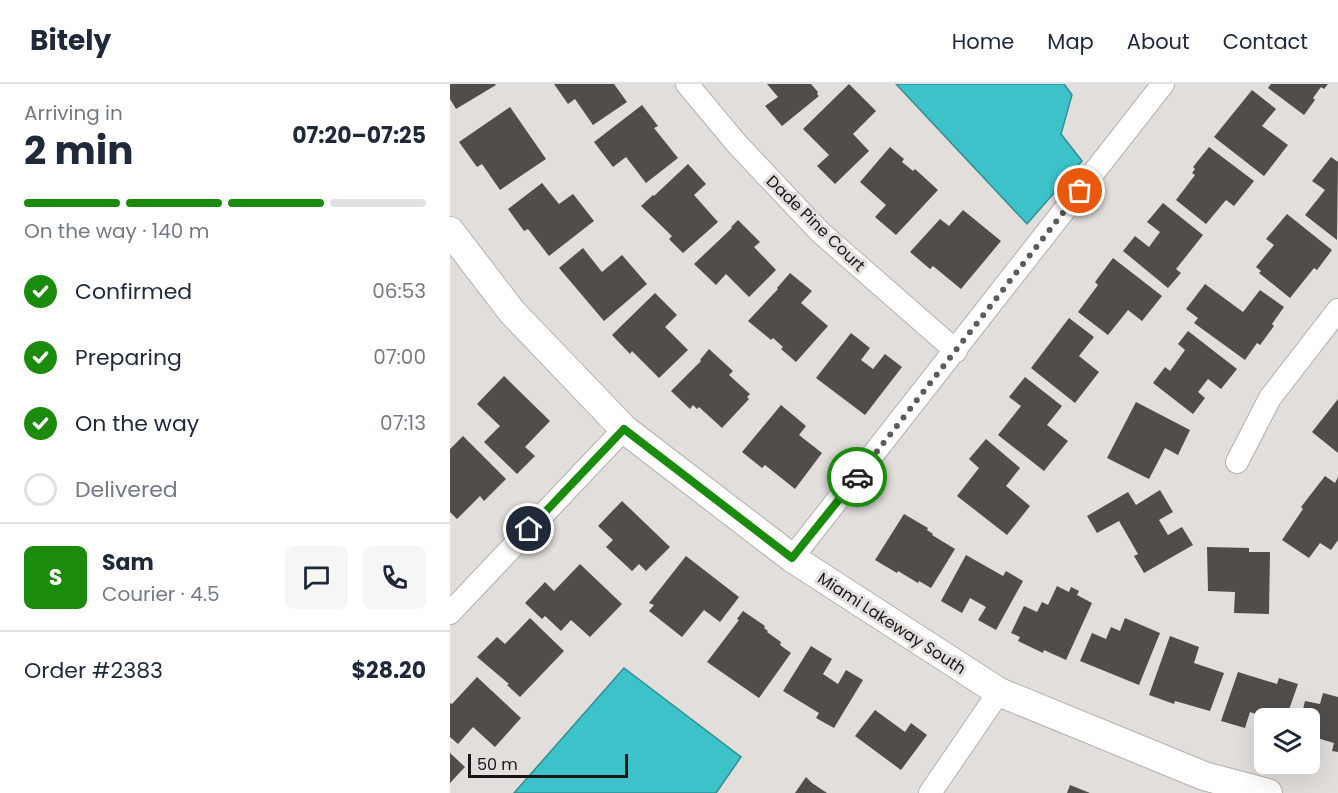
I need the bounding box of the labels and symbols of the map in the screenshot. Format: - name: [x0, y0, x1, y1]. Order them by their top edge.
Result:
- pin: [1054, 165, 1105, 216]
- street label: Dade Pine Court: [761, 170, 870, 277]
- courier: [827, 447, 887, 507]
- pin: [503, 503, 554, 554]
- street label: Miami Lakeway South: [813, 567, 970, 680]
- scale bar: [468, 751, 628, 778]

